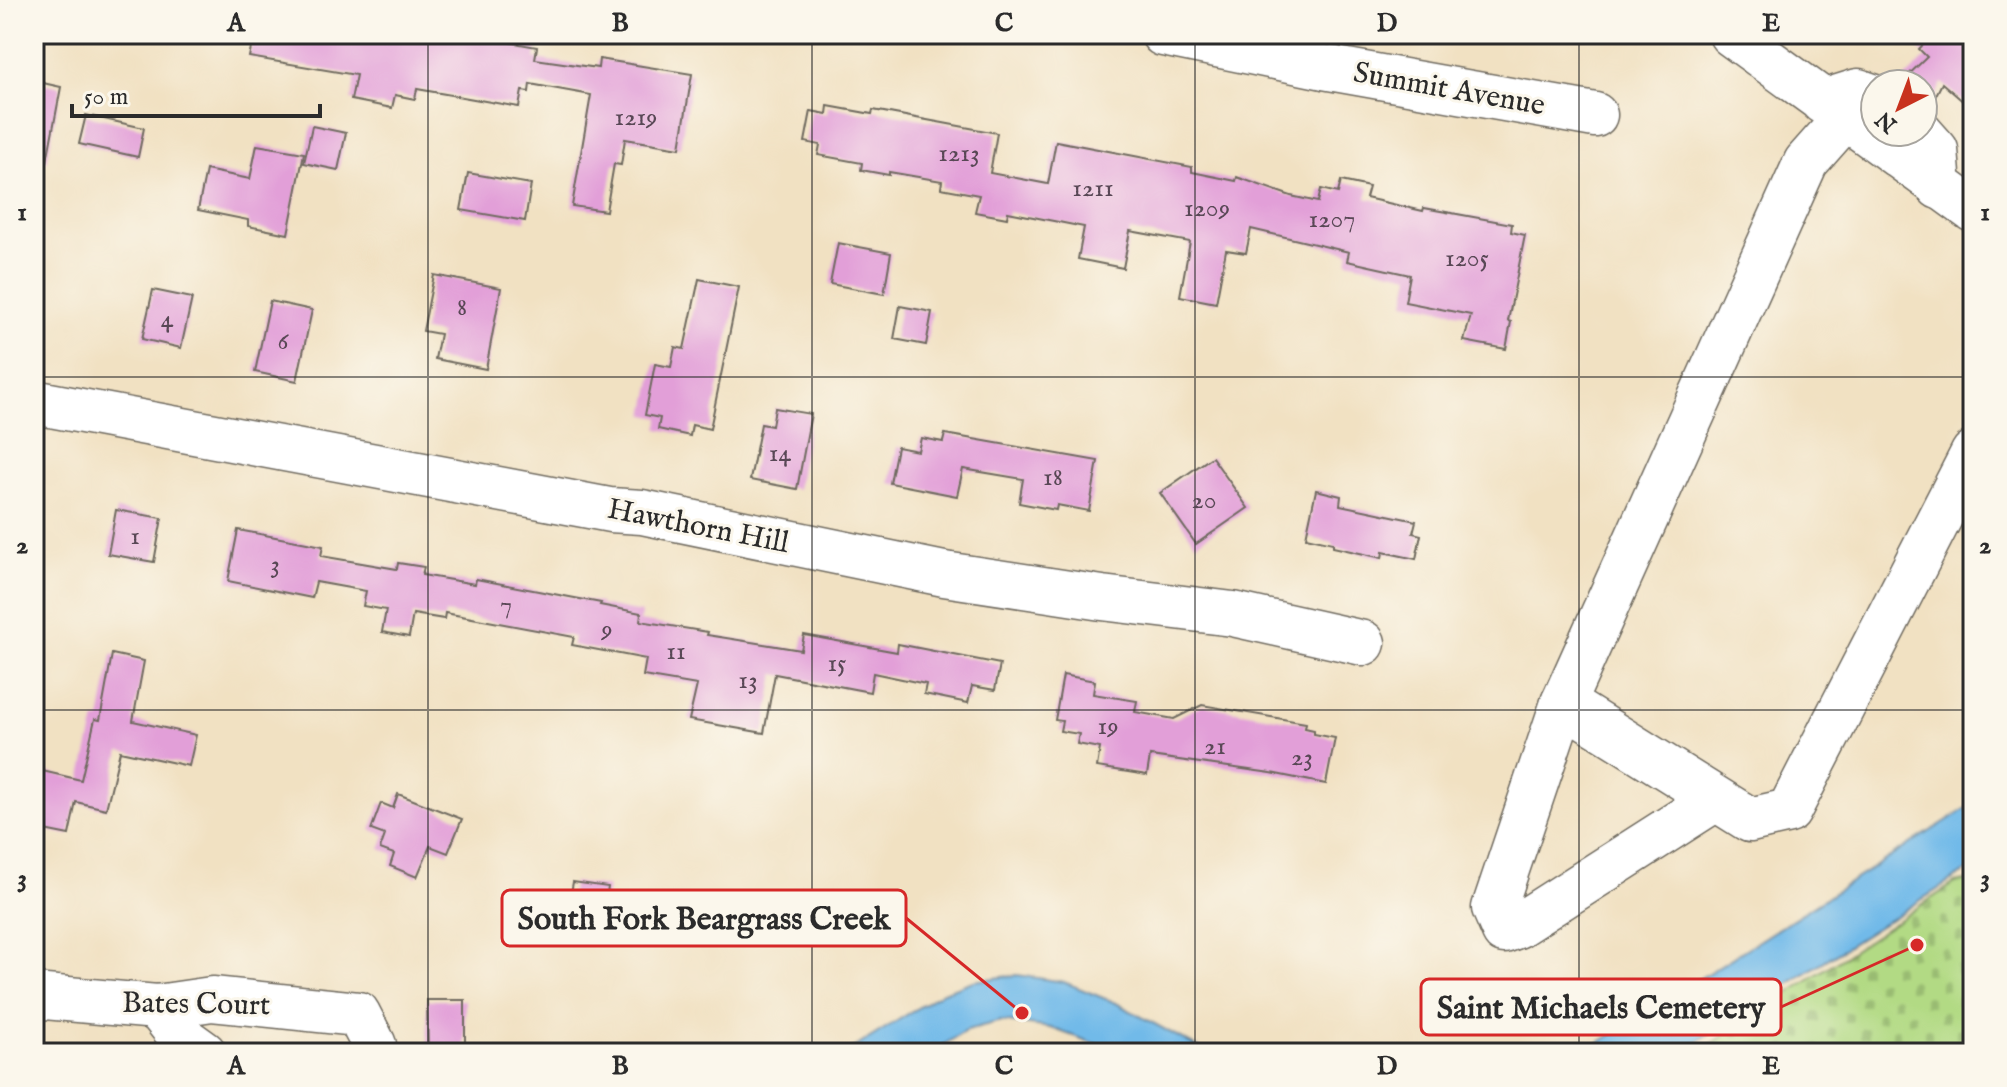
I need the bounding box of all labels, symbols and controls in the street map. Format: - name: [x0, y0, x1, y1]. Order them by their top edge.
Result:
- text: A: [226, 7, 246, 40]
- text: B: [611, 7, 629, 40]
- text: C: [995, 7, 1014, 40]
- text: D: [1377, 7, 1398, 40]
- text: E: [1762, 7, 1780, 40]
- street label: Summit Avenue: [1350, 54, 1548, 126]
- scale bar: [72, 68, 320, 118]
- north arrow: [1859, 68, 1939, 148]
- text: 50 m: [84, 82, 128, 113]
- house number: 1219: [615, 101, 657, 134]
- text: N: [1871, 105, 1904, 139]
- house number: 1213: [938, 137, 980, 170]
- house number: 1211: [1072, 172, 1114, 205]
- house number: 1209: [1184, 192, 1230, 225]
- text: 1: [17, 196, 27, 229]
- text: 1: [1980, 196, 1990, 229]
- house number: 1207: [1309, 203, 1355, 236]
- house number: 1205: [1445, 242, 1489, 275]
- house number: 8: [457, 291, 467, 324]
- house number: 4: [161, 303, 174, 336]
- house number: 6: [278, 325, 290, 358]
- house number: 14: [769, 437, 791, 470]
- house number: 18: [1043, 461, 1063, 494]
- house number: 20: [1192, 484, 1216, 517]
- street label: Hawthorn Hill: [604, 491, 793, 563]
- house number: 1: [130, 520, 140, 553]
- text: 2: [16, 529, 28, 562]
- text: 2: [1979, 529, 1991, 562]
- house number: 3: [270, 548, 280, 581]
- house number: 7: [500, 589, 512, 622]
- house number: 9: [600, 613, 613, 646]
- house number: 11: [666, 635, 686, 668]
- house number: 15: [827, 647, 847, 680]
- house number: 13: [738, 664, 758, 697]
- house number: 19: [1097, 710, 1119, 743]
- house number: 21: [1204, 730, 1226, 763]
- house number: 23: [1291, 741, 1313, 774]
- text: 3: [17, 862, 27, 895]
- text: 3: [1980, 862, 1990, 895]
- callout: South Fork Beargrass Creek: [502, 890, 906, 946]
- text: South Fork Beargrass Creek: [518, 900, 891, 941]
- callout: Saint Michaels Cemetery: [1421, 979, 1781, 1035]
- street label: Bates Court: [122, 985, 270, 1025]
- text: Saint Michaels Cemetery: [1437, 989, 1767, 1030]
- text: A: [226, 1050, 246, 1083]
- text: B: [611, 1050, 629, 1083]
- text: C: [995, 1050, 1014, 1083]
- text: D: [1377, 1050, 1398, 1083]
- text: E: [1762, 1050, 1780, 1083]

